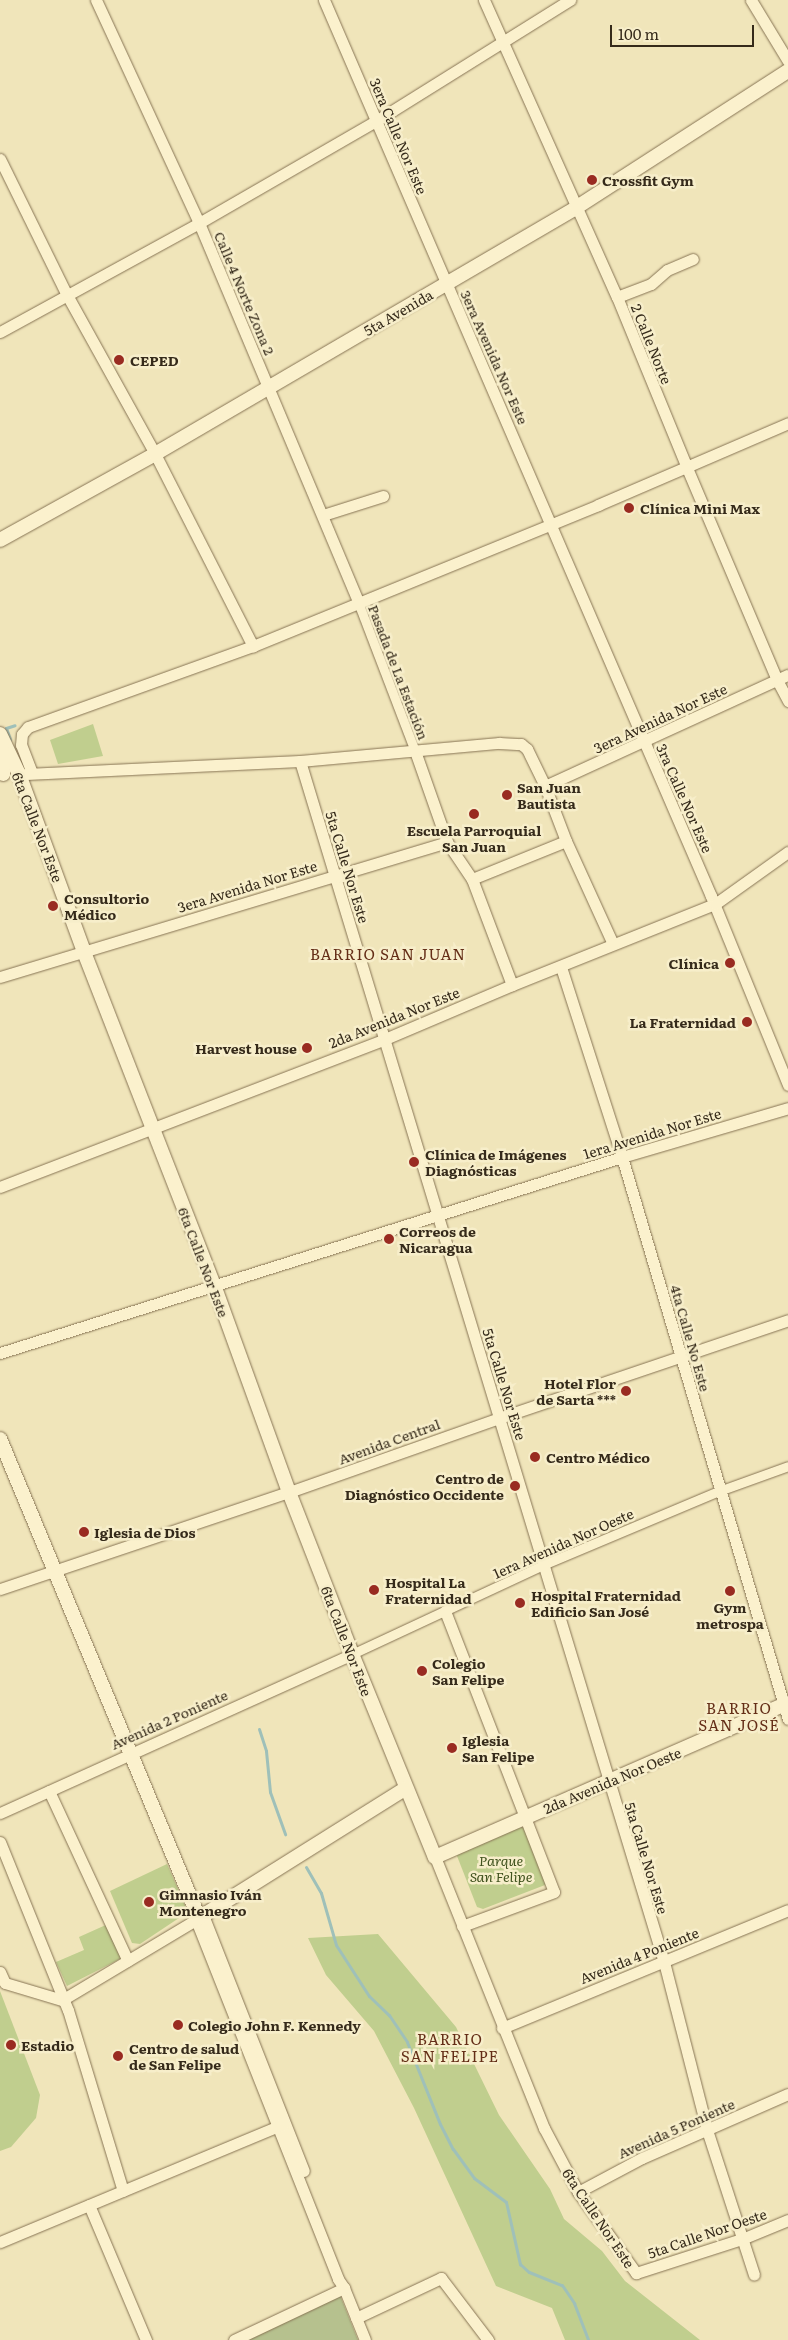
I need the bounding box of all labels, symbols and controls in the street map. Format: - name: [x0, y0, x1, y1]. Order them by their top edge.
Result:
- scale bar: [613, 15, 757, 47]
- text: 100 m: [618, 22, 659, 45]
- street label: 3era Calle Nor Este: [367, 75, 431, 197]
- place label: Crossfit Gym: [602, 172, 694, 188]
- marker: Crossfit Gym: [586, 174, 598, 186]
- street label: Calle 4 Norte Zona 2: [211, 229, 279, 357]
- street label: 5ta Avenida: [360, 285, 436, 339]
- street label: 3era Avenida Nor Este: [458, 287, 532, 427]
- street label: 2 Calle Norte: [628, 301, 676, 387]
- place label: CEPED: [130, 352, 179, 368]
- marker: CEPED: [112, 353, 126, 367]
- place label: Clínica Mini Max: [640, 500, 760, 516]
- marker: Clínica Mini Max: [622, 501, 636, 515]
- street label: Pasada de La Estación: [365, 602, 433, 742]
- street label: 3era Avenida Nor Este: [591, 680, 729, 756]
- street label: 3ra Calle Nor Este: [653, 741, 717, 855]
- street label: 6ta Calle Nor Este: [9, 770, 67, 884]
- place label: San Juan Bautista: [517, 779, 581, 812]
- marker: San Juan Bautista: [501, 789, 513, 801]
- marker: Escuela Parroquial San Juan: [468, 808, 480, 820]
- street label: 5ta Calle Nor Este: [323, 809, 373, 925]
- place label: Escuela Parroquial San Juan: [407, 822, 541, 854]
- street label: 3era Avenida Nor Este: [175, 857, 319, 915]
- place label: Consultorio Médico: [64, 890, 149, 922]
- marker: Consultorio Médico: [46, 899, 60, 913]
- district label: BARRIO SAN JUAN: [308, 945, 468, 963]
- place label: Clínica: [668, 955, 719, 971]
- marker: Clínica: [723, 956, 737, 970]
- street label: 2da Avenida Nor Este: [326, 983, 462, 1051]
- place label: La Fraternidad: [629, 1014, 736, 1030]
- marker: La Fraternidad: [740, 1015, 754, 1029]
- place label: Harvest house: [195, 1040, 297, 1056]
- marker: Harvest house: [301, 1042, 313, 1054]
- street label: 1era Avenida Nor Este: [581, 1104, 723, 1162]
- place label: Clínica de Imágenes Diagnósticas: [425, 1146, 566, 1178]
- marker: Clínica de Imágenes Diagnósticas: [407, 1155, 421, 1169]
- street label: 6ta Calle Nor Este: [175, 1205, 233, 1319]
- place label: Correos de Nicaragua: [399, 1223, 476, 1256]
- marker: Correos de Nicaragua: [383, 1233, 395, 1245]
- street label: 4ta Calle No Este: [668, 1283, 714, 1393]
- street label: 5ta Calle Nor Este: [480, 1326, 530, 1442]
- place label: Hotel Flor de Sarta ***: [536, 1375, 616, 1408]
- marker: Hotel Flor de Sarta ***: [620, 1385, 632, 1397]
- street label: Avenida Central: [336, 1415, 442, 1467]
- place label: Centro Médico: [546, 1449, 650, 1465]
- marker: Centro Médico: [528, 1450, 542, 1464]
- place label: Centro de Diagnóstico Occidente: [345, 1470, 504, 1502]
- marker: Centro de Diagnóstico Occidente: [508, 1479, 522, 1493]
- street label: 1era Avenida Nor Oeste: [490, 1504, 636, 1582]
- place label: Iglesia de Dios: [94, 1524, 195, 1540]
- marker: Iglesia de Dios: [78, 1526, 90, 1538]
- place label: Hospital La Fraternidad: [385, 1574, 472, 1606]
- marker: Hospital La Fraternidad: [367, 1583, 381, 1597]
- street label: 6ta Calle Nor Este: [318, 1584, 376, 1698]
- marker: Gym metrospa: [724, 1585, 736, 1597]
- place label: Hospital Fraternidad Edificio San José: [531, 1587, 681, 1620]
- marker: Hospital Fraternidad Edificio San José: [513, 1596, 527, 1610]
- place label: Gym metrospa: [696, 1599, 764, 1631]
- place label: Colegio San Felipe: [432, 1655, 504, 1688]
- marker: Colegio San Felipe: [416, 1665, 428, 1677]
- street label: Avenida 2 Poniente: [108, 1686, 230, 1752]
- district label: BARRIO SAN JOSÉ: [697, 1698, 781, 1733]
- place label: Iglesia San Felipe: [462, 1732, 534, 1764]
- marker: Iglesia San Felipe: [446, 1742, 458, 1754]
- street label: 2da Avenida Nor Oeste: [541, 1743, 683, 1817]
- street label: 5ta Calle Nor Este: [622, 1800, 672, 1916]
- park label: Parque San Felipe: [470, 1852, 532, 1884]
- place label: Gimnasio Iván Montenegro: [159, 1886, 262, 1918]
- marker: Gimnasio Iván Montenegro: [143, 1896, 155, 1908]
- street label: Avenida 4 Poniente: [577, 1923, 701, 1987]
- place label: Colegio John F. Kennedy: [188, 2017, 361, 2033]
- marker: Colegio John F. Kennedy: [172, 2019, 184, 2031]
- district label: BARRIO SAN FELIPE: [400, 2029, 500, 2064]
- place label: Estadio: [21, 2037, 74, 2053]
- marker: Estadio: [5, 2039, 17, 2051]
- place label: Centro de salud de San Felipe: [129, 2040, 239, 2072]
- marker: Centro de salud de San Felipe: [111, 2049, 125, 2063]
- street label: Avenida 5 Poniente: [615, 2095, 737, 2161]
- street label: 6ta Calle Nor Este: [560, 2165, 638, 2271]
- street label: 5ta Calle Nor Oeste: [645, 2205, 769, 2261]

